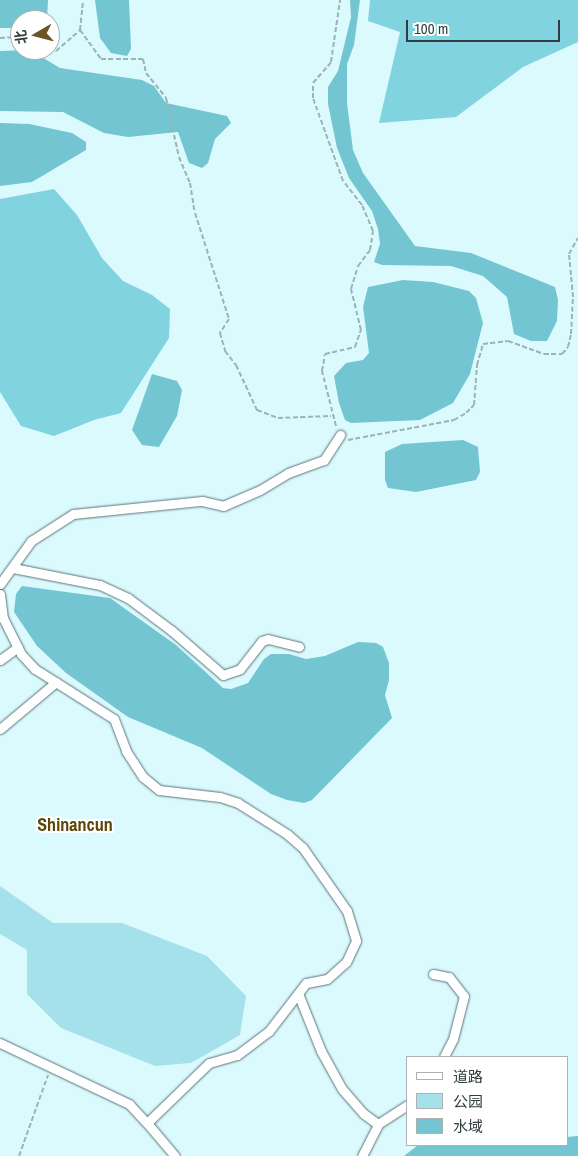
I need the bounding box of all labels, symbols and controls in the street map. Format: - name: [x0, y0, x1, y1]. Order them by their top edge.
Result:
- north arrow: [10, 10, 60, 60]
- scale bar: [408, 10, 562, 42]
- text: 100 m: [414, 18, 448, 39]
- text: 北: [11, 29, 31, 45]
- district label: Shinancun: [37, 814, 113, 836]
- legend: [406, 1056, 568, 1146]
- text: 道路: [453, 1066, 483, 1087]
- text: 公园: [453, 1091, 483, 1112]
- text: 水域: [453, 1116, 483, 1137]

